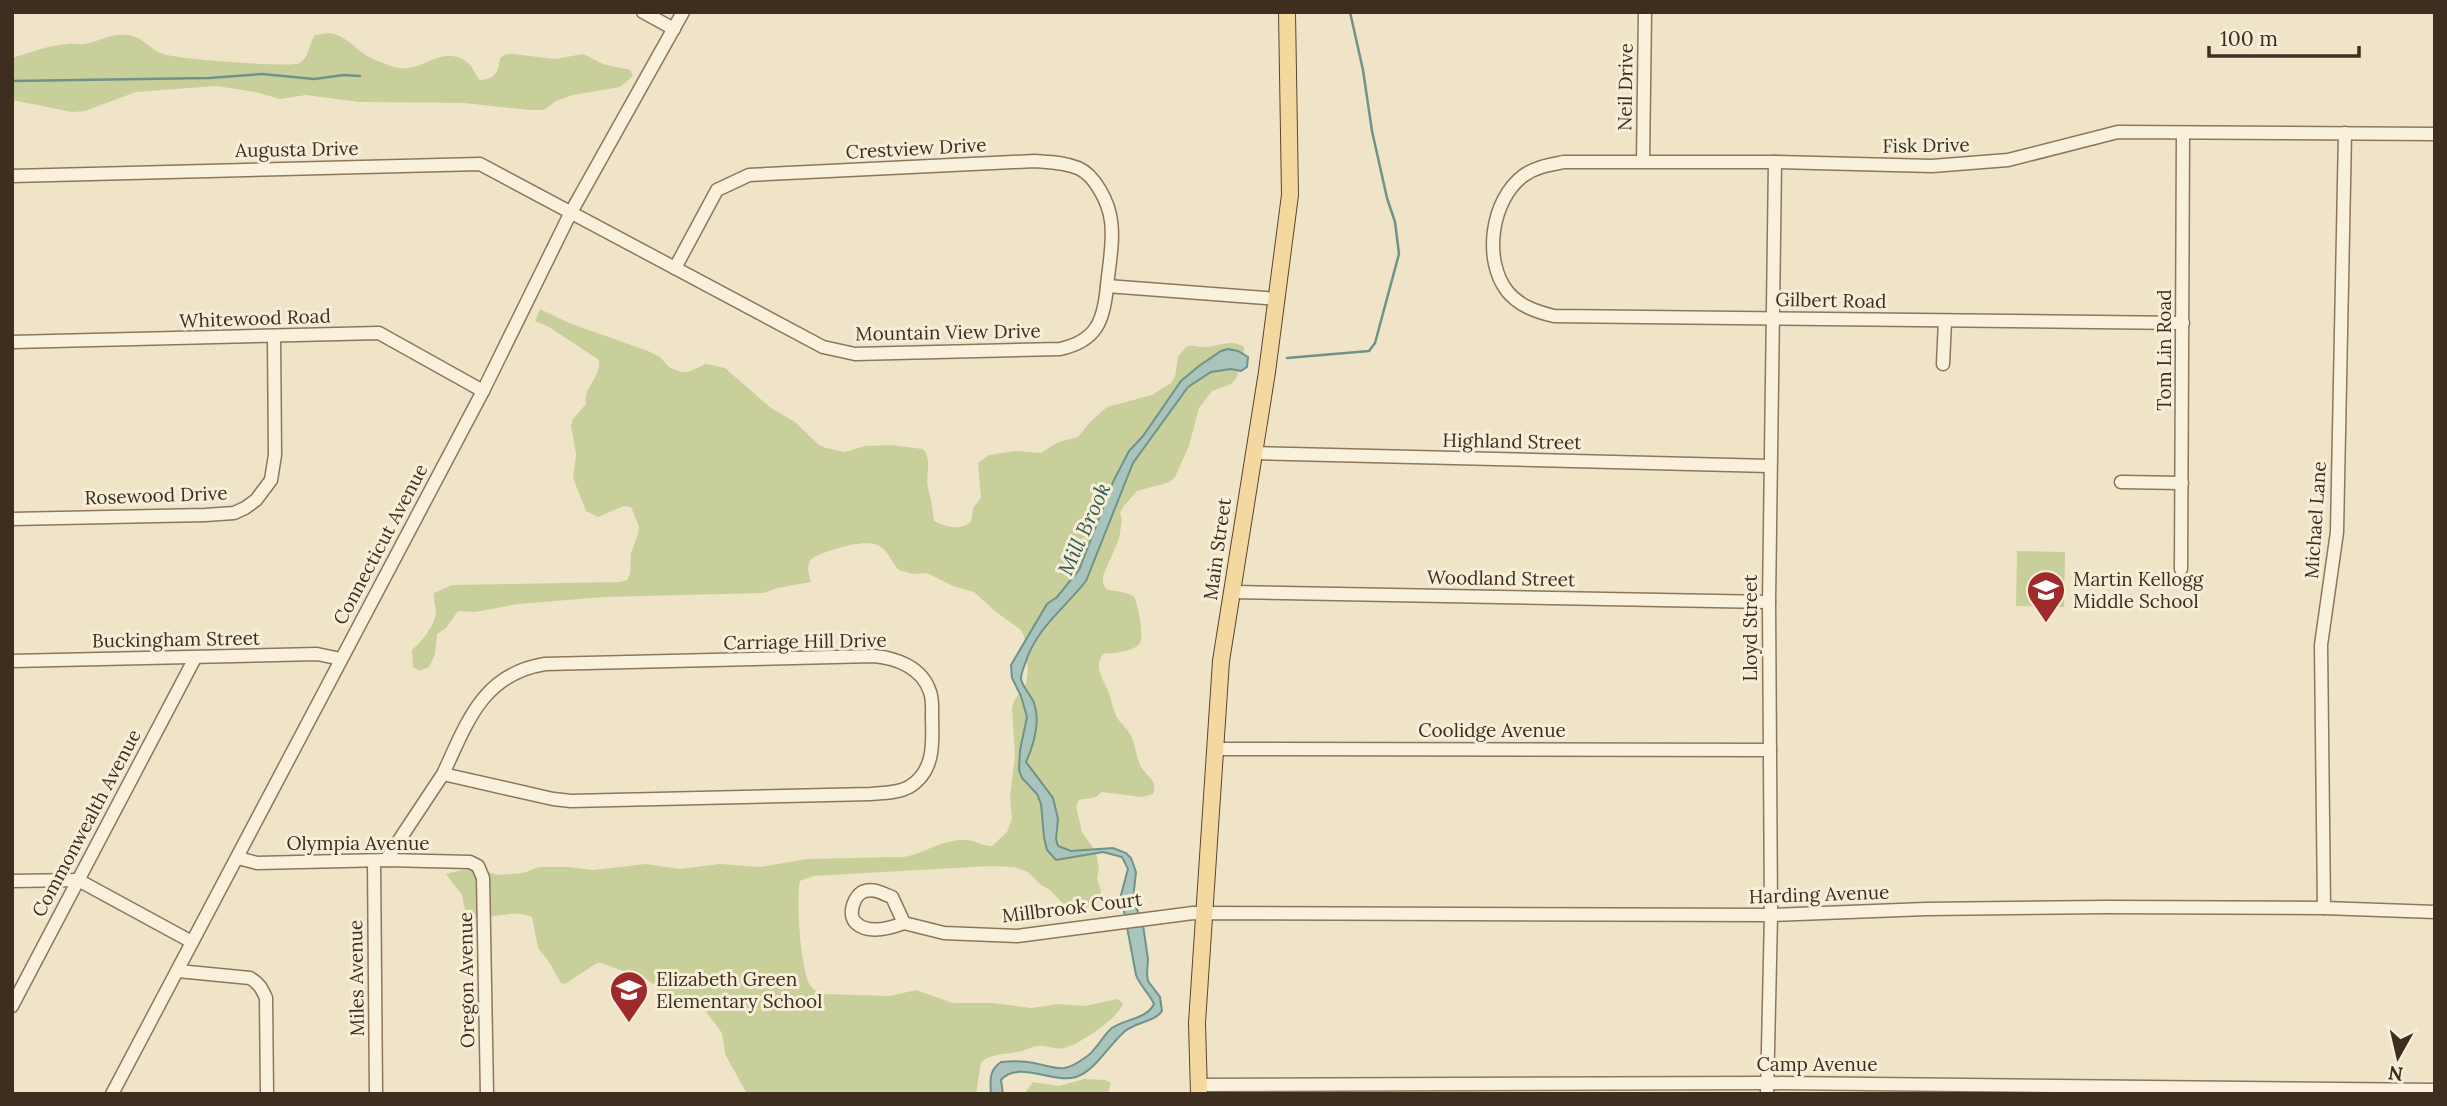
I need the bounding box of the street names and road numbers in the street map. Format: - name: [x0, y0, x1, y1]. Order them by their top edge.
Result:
- street label: Neil Drive: [1612, 43, 1638, 131]
- street label: Crestview Drive: [845, 132, 987, 164]
- street label: Fisk Drive: [1882, 132, 1970, 158]
- street label: Augusta Drive: [234, 136, 359, 162]
- street label: Gilbert Road: [1775, 287, 1887, 313]
- street label: Tom Lin Road: [2152, 289, 2176, 411]
- street label: Whitewood Road: [179, 303, 331, 333]
- street label: Mountain View Drive: [855, 318, 1041, 346]
- street label: Highland Street: [1442, 428, 1582, 454]
- street label: Connecticut Avenue: [327, 459, 433, 629]
- street label: Michael Lane: [2299, 461, 2331, 579]
- street label: Rosewood Drive: [84, 481, 228, 509]
- street label: Main Street: [1198, 496, 1236, 602]
- street label: Woodland Street: [1427, 565, 1576, 591]
- street label: Lloyd Street: [1738, 574, 1762, 682]
- street label: Buckingham Street: [92, 626, 261, 652]
- street label: Carriage Hill Drive: [723, 628, 887, 654]
- street label: Coolidge Avenue: [1418, 718, 1566, 742]
- street label: Commonwealth Avenue: [26, 725, 146, 921]
- street label: Olympia Avenue: [286, 831, 430, 855]
- street label: Harding Avenue: [1748, 880, 1890, 908]
- street label: Millbrook Court: [1000, 886, 1144, 928]
- street label: Oregon Avenue: [453, 912, 479, 1048]
- street label: Miles Avenue: [343, 920, 369, 1036]
- street label: Camp Avenue: [1757, 1052, 1877, 1076]

